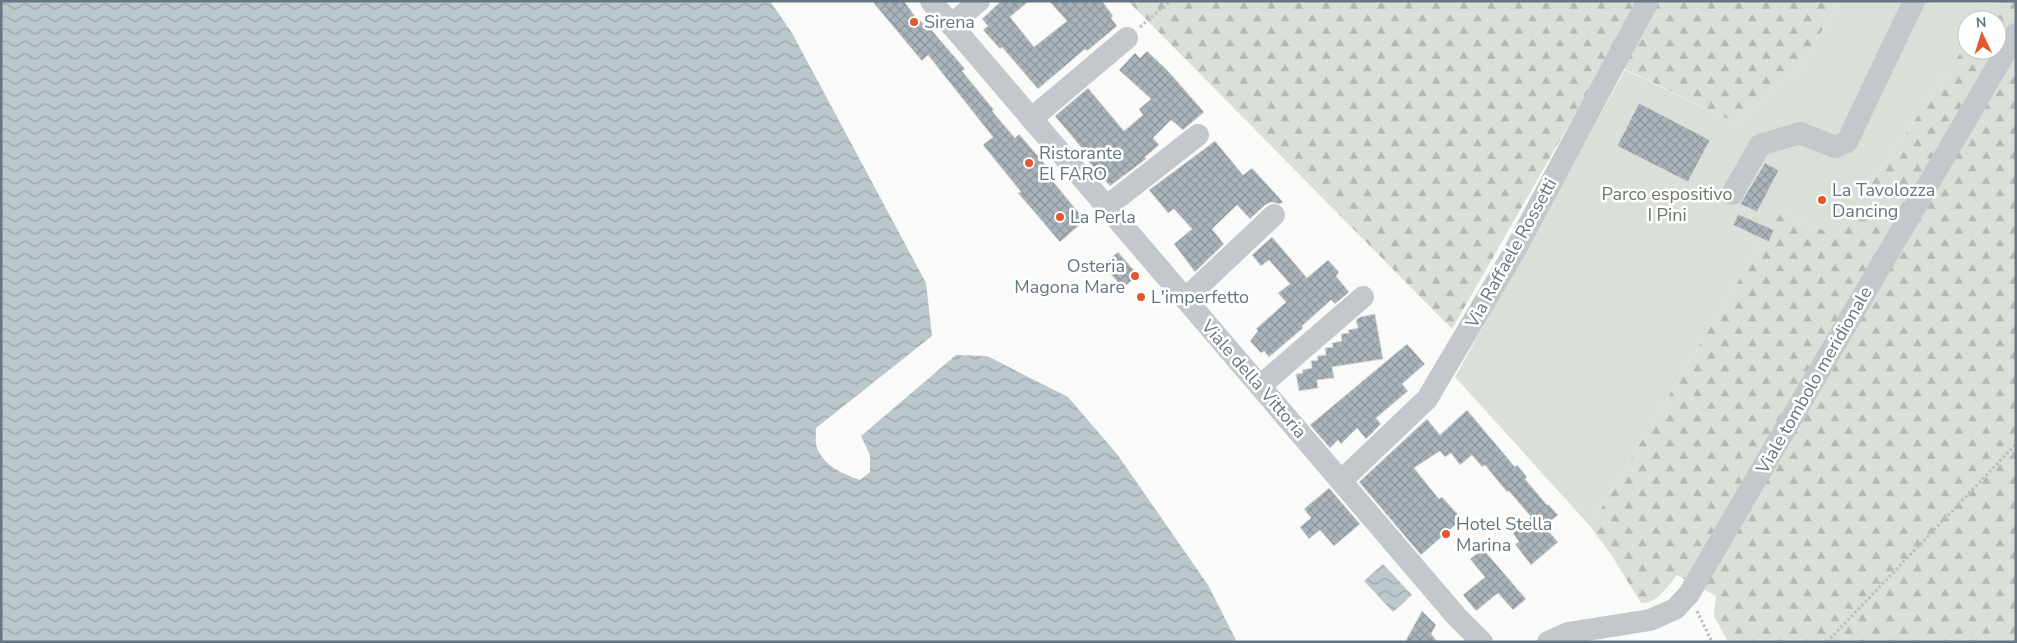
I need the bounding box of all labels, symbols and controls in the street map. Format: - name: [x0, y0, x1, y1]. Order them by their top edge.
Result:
- place label: Sirena: [924, 10, 975, 34]
- north arrow: [1957, 10, 2007, 60]
- text: N: [1975, 13, 1987, 32]
- marker: Sirena: [908, 16, 920, 28]
- place label: Ristorante El FARO: [1039, 141, 1122, 186]
- marker: Ristorante El FARO: [1023, 157, 1035, 169]
- street label: Via Raffaele Rossetti: [1459, 174, 1562, 333]
- place label: La Tavolozza Dancing: [1832, 178, 1935, 223]
- park label: Parco espositivo I Pini: [1602, 182, 1732, 227]
- marker: La Tavolozza Dancing: [1816, 194, 1828, 206]
- place label: La Perla: [1070, 205, 1136, 229]
- marker: La Perla: [1054, 211, 1066, 223]
- place label: Osteria Magona Mare: [1014, 254, 1125, 299]
- marker: Osteria Magona Mare: [1129, 270, 1141, 282]
- street label: Viale tombolo meridionale: [1750, 282, 1877, 479]
- place label: L'imperfetto: [1151, 285, 1249, 309]
- marker: L'imperfetto: [1135, 291, 1147, 303]
- street label: Viale della Vittoria: [1195, 314, 1312, 443]
- place label: Hotel Stella Marina: [1456, 512, 1552, 557]
- marker: Hotel Stella Marina: [1440, 528, 1452, 540]

